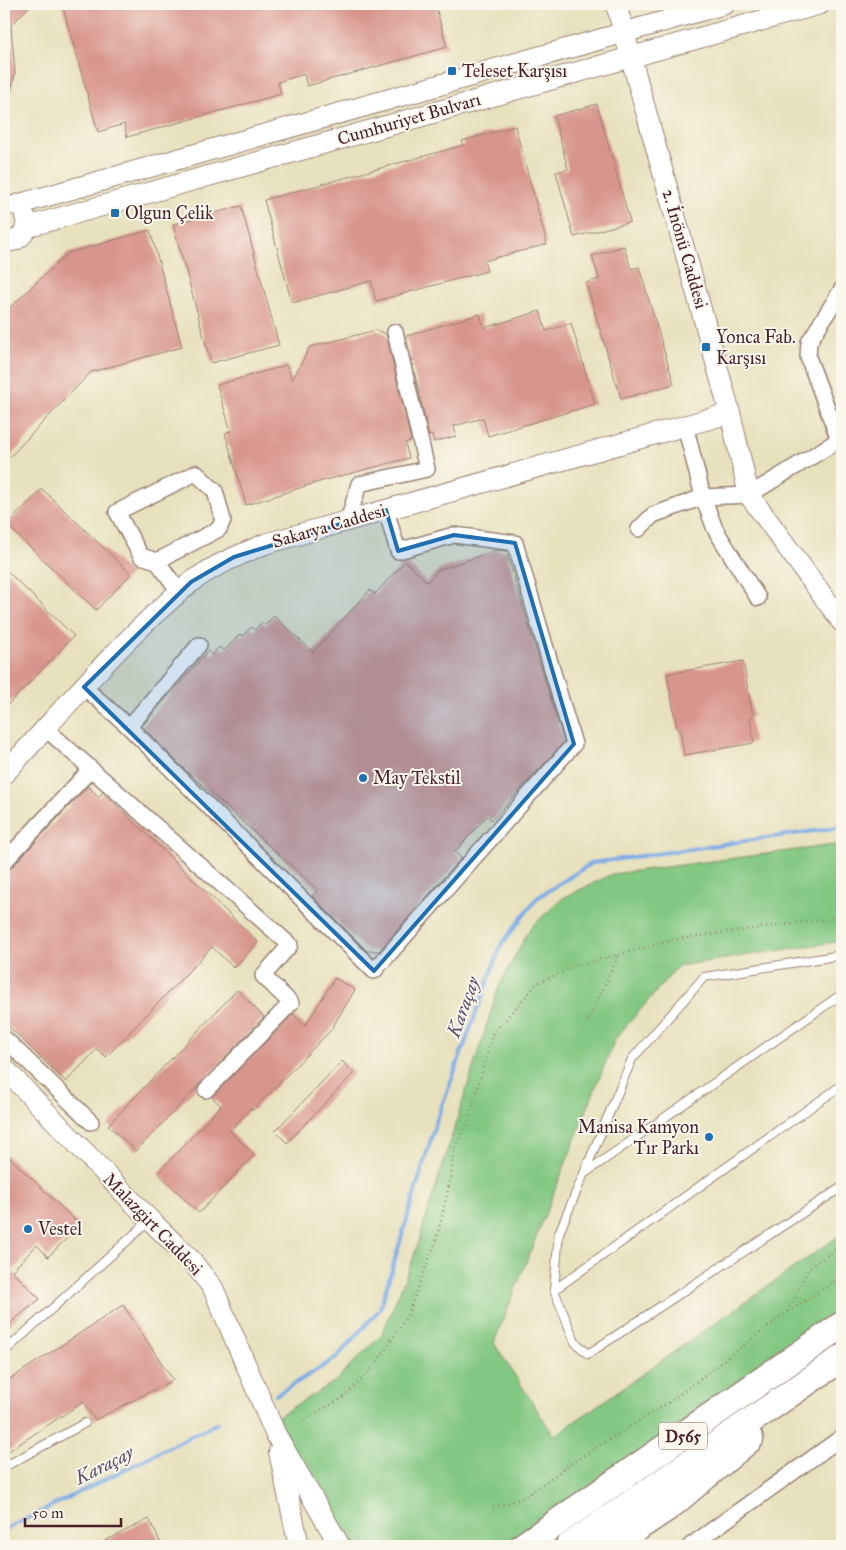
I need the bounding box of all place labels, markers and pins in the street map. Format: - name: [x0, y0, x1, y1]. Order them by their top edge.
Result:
- place label: Teleset Karşısı: [462, 60, 567, 82]
- marker: Teleset Karşısı: [446, 65, 458, 77]
- place label: Olgun Çelik: [125, 202, 214, 225]
- marker: Olgun Çelik: [109, 207, 121, 219]
- place label: Yonca Fab. Karşısı: [716, 326, 796, 369]
- marker: Yonca Fab. Karşısı: [700, 341, 712, 353]
- place label: May Tekstil: [373, 767, 461, 789]
- marker: May Tekstil: [357, 772, 369, 784]
- place label: Manisa Kamyon Tır Parkı: [578, 1116, 699, 1159]
- marker: Manisa Kamyon Tır Parkı: [703, 1131, 715, 1143]
- place label: Vestel: [37, 1218, 82, 1240]
- marker: Vestel: [22, 1223, 34, 1235]

